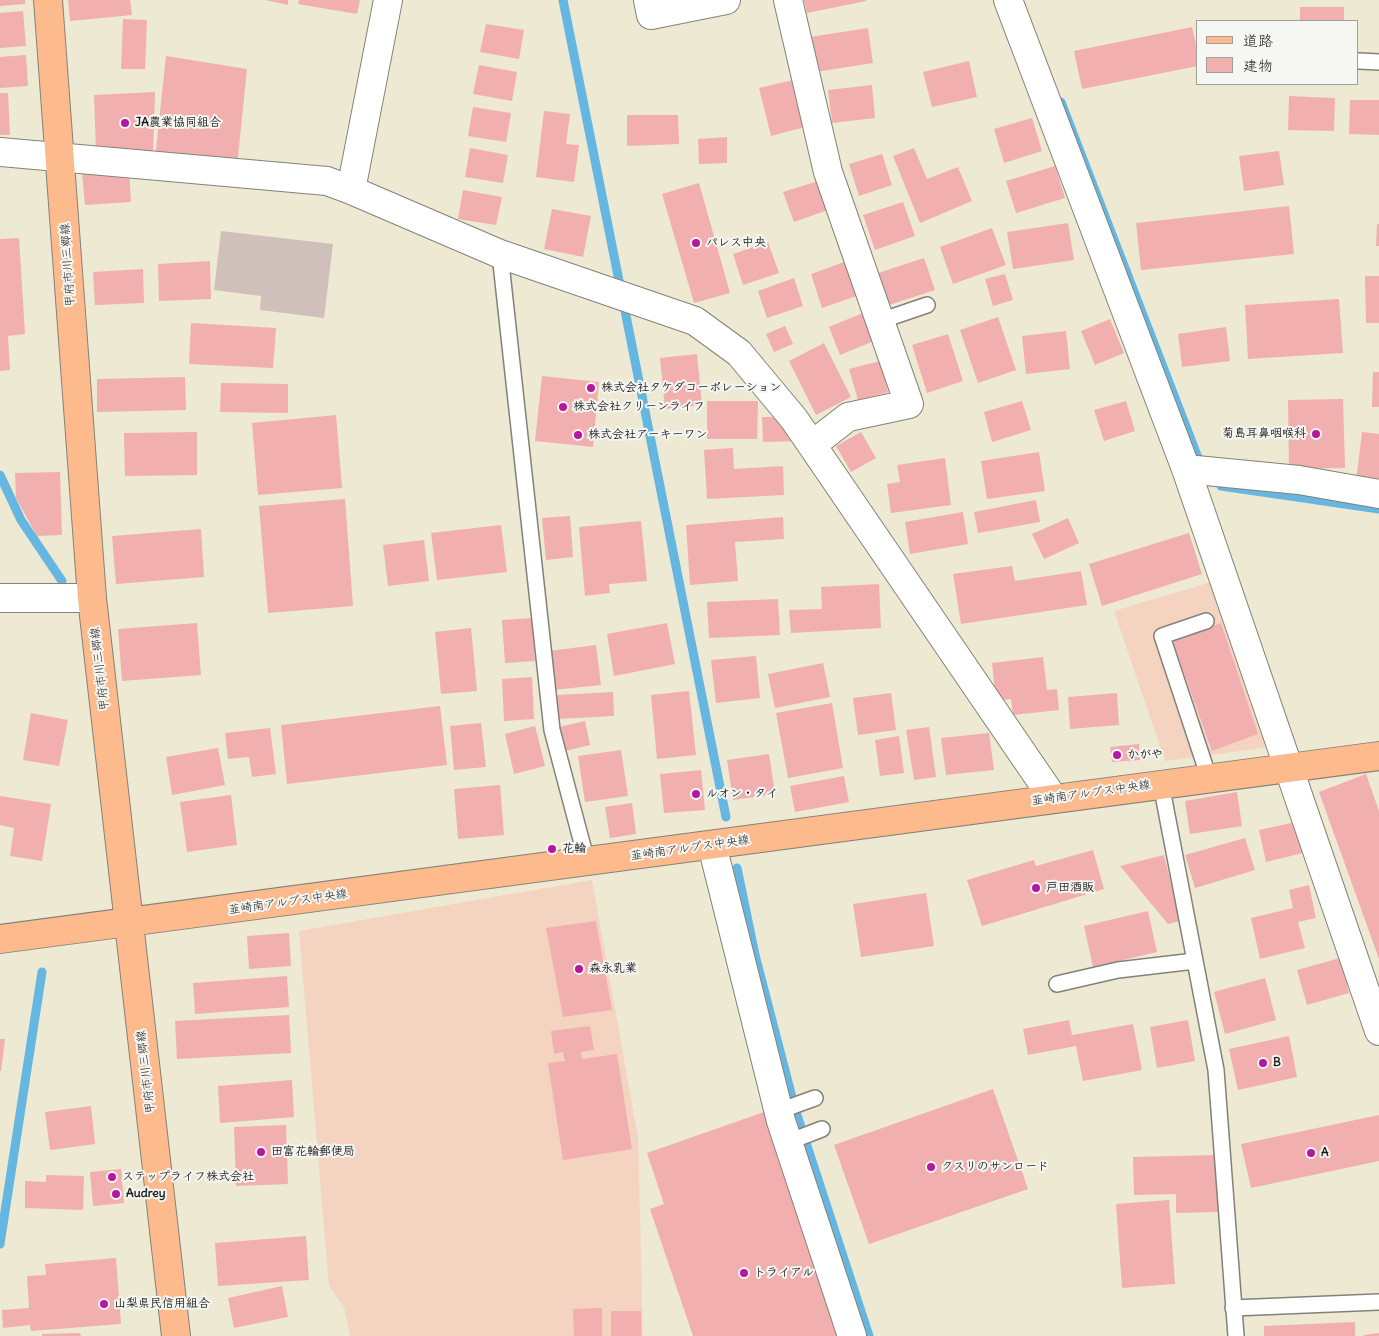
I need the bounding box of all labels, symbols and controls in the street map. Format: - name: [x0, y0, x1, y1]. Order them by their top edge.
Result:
- legend: [1196, 20, 1359, 85]
- text: 道路: [1243, 31, 1273, 50]
- text: 建物: [1243, 56, 1273, 75]
- place label: JA農業協同組合: [135, 116, 221, 130]
- marker: JA農業協同組合: [119, 117, 131, 129]
- street label: 甲府市川三郷線: [58, 223, 78, 307]
- place label: パレス中央: [706, 236, 766, 250]
- marker: パレス中央: [690, 237, 702, 249]
- place label: 株式会社タケダコーポレーション: [601, 381, 781, 395]
- marker: 株式会社タケダコーポレーション: [585, 382, 597, 394]
- place label: 株式会社クリーンライフ: [573, 400, 705, 414]
- marker: 株式会社クリーンライフ: [557, 401, 569, 413]
- place label: 菊島耳鼻咽喉科: [1222, 427, 1306, 441]
- place label: 株式会社アーキーワン: [588, 428, 708, 442]
- marker: 菊島耳鼻咽喉科: [1310, 428, 1322, 440]
- marker: 株式会社アーキーワン: [572, 429, 584, 441]
- street label: 甲府市川三郷線: [88, 626, 112, 712]
- place label: かがや: [1127, 748, 1163, 762]
- marker: かがや: [1111, 749, 1123, 761]
- street label: 韮崎南アルプス中央線: [1031, 778, 1151, 808]
- place label: ルオン・タイ: [706, 787, 778, 801]
- marker: ルオン・タイ: [690, 788, 702, 800]
- street label: 韮崎南アルプス中央線: [630, 833, 750, 863]
- place label: 花輪: [562, 842, 586, 856]
- marker: 花輪: [546, 843, 558, 855]
- place label: 戸田酒販: [1046, 881, 1094, 895]
- marker: 戸田酒販: [1030, 882, 1042, 894]
- street label: 韮崎南アルプス中央線: [228, 887, 348, 917]
- place label: 森永乳業: [589, 962, 637, 976]
- marker: 森永乳業: [573, 963, 585, 975]
- street label: 甲府市川三郷線: [134, 1029, 158, 1115]
- place label: B: [1273, 1056, 1281, 1070]
- marker: B: [1257, 1057, 1269, 1069]
- place label: 田富花輪郵便局: [271, 1145, 355, 1159]
- marker: 田富花輪郵便局: [255, 1146, 267, 1158]
- place label: A: [1321, 1146, 1329, 1160]
- marker: A: [1305, 1147, 1317, 1159]
- place label: クスリのサンロード: [941, 1160, 1049, 1174]
- marker: クスリのサンロード: [925, 1161, 937, 1173]
- place label: ステップライフ株式会社: [122, 1170, 254, 1184]
- marker: ステップライフ株式会社: [106, 1171, 118, 1183]
- place label: Audrey: [126, 1187, 166, 1201]
- marker: Audrey: [110, 1188, 122, 1200]
- place label: トライアル: [754, 1266, 814, 1280]
- marker: トライアル: [738, 1267, 750, 1279]
- place label: 山梨県民信用組合: [114, 1297, 210, 1311]
- marker: 山梨県民信用組合: [98, 1298, 110, 1310]

